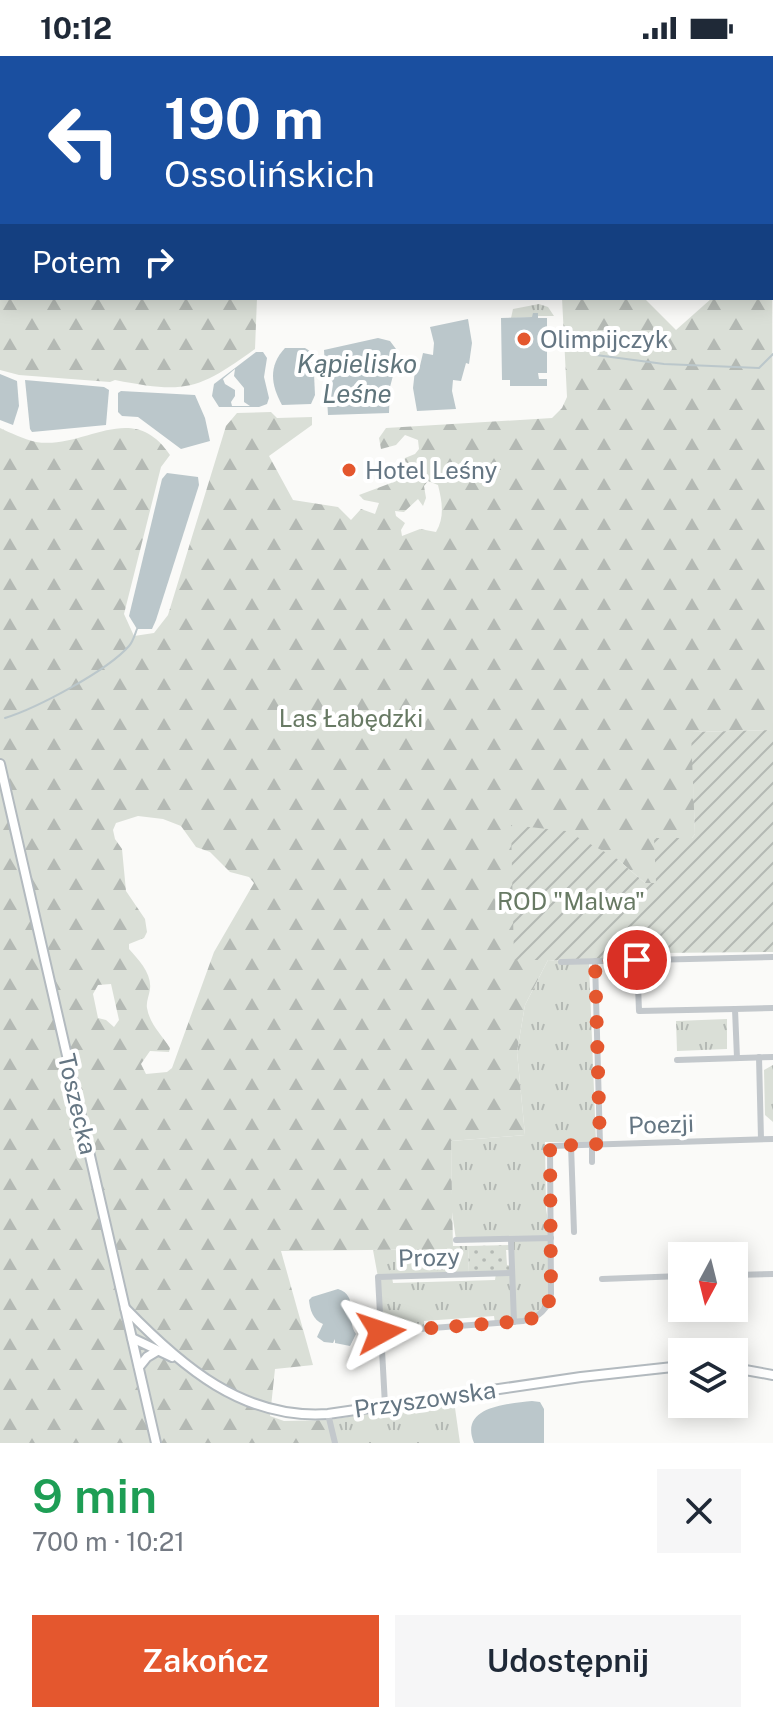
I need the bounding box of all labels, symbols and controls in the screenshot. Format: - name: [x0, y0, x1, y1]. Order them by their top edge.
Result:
- text: 10:12: [40, 10, 112, 46]
- text: 190 m: [164, 86, 324, 152]
- icon: left: [32, 88, 136, 192]
- text: Ossolińskich: [164, 153, 375, 195]
- icon: right: [137, 240, 181, 284]
- text: Potem: [32, 244, 121, 280]
- place label: Olimpijczyk: [540, 325, 668, 353]
- marker: Olimpijczyk: [515, 330, 533, 348]
- water label: Kąpielisko Leśne: [297, 348, 417, 409]
- place label: Hotel Leśny: [365, 456, 497, 484]
- marker: Hotel Leśny: [340, 461, 358, 479]
- park label: Las Łabędzki: [279, 704, 423, 732]
- park label: ROD "Malwa": [497, 887, 645, 915]
- pin: [603, 926, 671, 994]
- icon: arrive: [615, 938, 659, 982]
- street label: Toszecka: [53, 1051, 103, 1157]
- street label: Poezji: [628, 1109, 694, 1139]
- street label: Prozy: [398, 1242, 461, 1272]
- north arrow: [668, 1242, 748, 1322]
- map controls: [668, 1242, 748, 1418]
- position arrow: [339, 1290, 423, 1374]
- button: layers: [668, 1338, 748, 1418]
- street label: Przyszowska: [352, 1375, 498, 1423]
- text: 9 min: [32, 1467, 157, 1524]
- button: close: [657, 1469, 741, 1553]
- text: 700 m · 10:21: [32, 1526, 185, 1557]
- button: Zakończ: [32, 1615, 379, 1707]
- button: Udostępnij: [395, 1615, 741, 1707]

